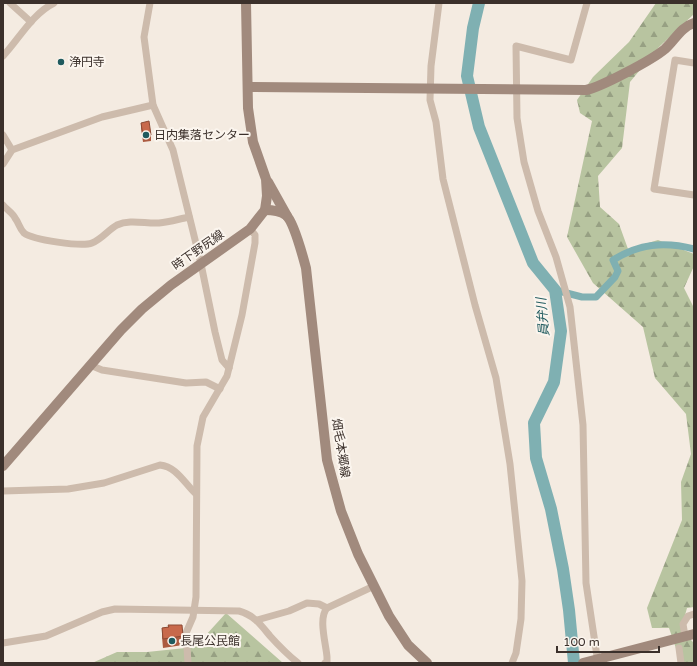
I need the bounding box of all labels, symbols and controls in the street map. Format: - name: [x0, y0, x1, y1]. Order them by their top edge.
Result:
- place label: 浄円寺: [69, 55, 105, 69]
- marker: 浄円寺: [56, 57, 66, 67]
- place label: 日内集落センター: [154, 128, 250, 142]
- marker: 日内集落センター: [141, 130, 151, 140]
- street label: 時下野尻線: [169, 227, 227, 273]
- water label: 員弁川: [533, 295, 553, 337]
- street label: 畑毛本郷線: [329, 417, 353, 479]
- scale bar: [557, 628, 659, 654]
- place label: 長尾公民館: [180, 634, 240, 648]
- text: 100 m: [563, 635, 600, 649]
- marker: 長尾公民館: [167, 636, 177, 646]

